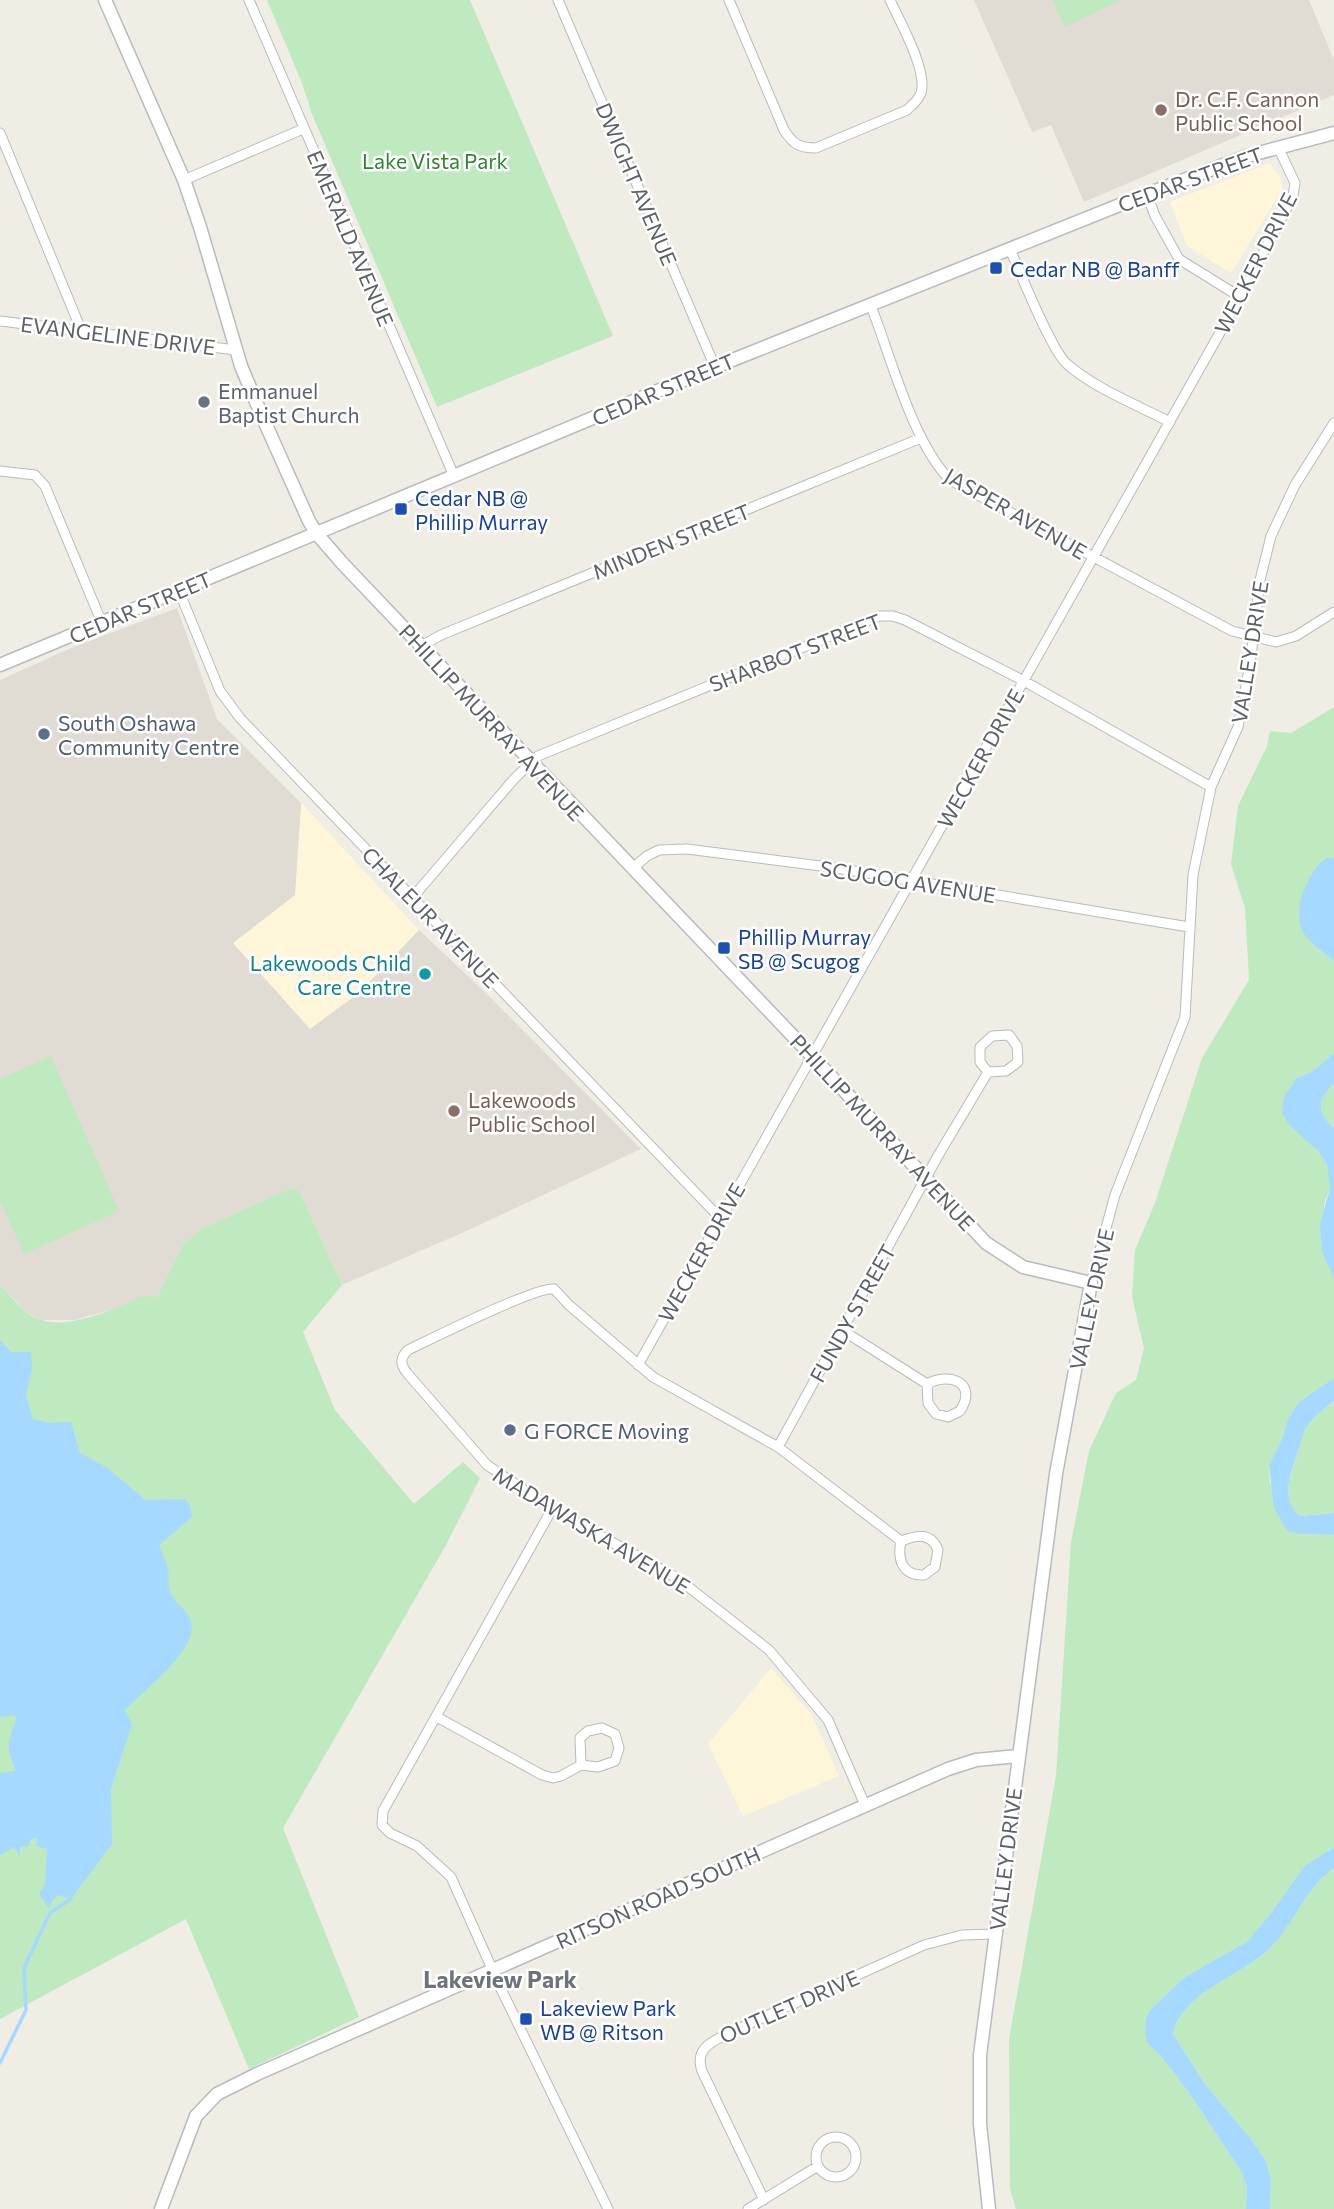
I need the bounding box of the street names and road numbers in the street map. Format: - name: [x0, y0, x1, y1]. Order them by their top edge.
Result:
- street label: DWIGHT AVENUE: [591, 99, 683, 269]
- street label: CEDAR STREET: [1114, 141, 1266, 217]
- street label: EMERALD AVENUE: [303, 146, 399, 330]
- street label: WECKER DRIVE: [1209, 188, 1301, 338]
- street label: EVANGELINE DRIVE: [19, 311, 217, 359]
- street label: CEDAR STREET: [588, 348, 738, 430]
- street label: JASPER AVENUE: [940, 462, 1092, 564]
- street label: MINDEN STREET: [589, 498, 753, 584]
- street label: CEDAR STREET: [65, 566, 215, 648]
- street label: VALLEY DRIVE: [1225, 579, 1273, 725]
- street label: SHARBOT STREET: [706, 608, 884, 696]
- street label: PHILLIP MURRAY AVENUE: [395, 619, 589, 825]
- street label: WECKER DRIVE: [931, 684, 1029, 832]
- street label: CHALEUR AVENUE: [357, 841, 505, 993]
- street label: SCUGOG AVENUE: [818, 855, 998, 907]
- street label: PHILLIP MURRAY AVENUE: [786, 1029, 980, 1235]
- street label: WECKER DRIVE: [652, 1178, 750, 1326]
- street label: VALLEY DRIVE: [1064, 1226, 1118, 1372]
- street label: FUNDY STREET: [804, 1240, 900, 1386]
- street label: MADAWASKA AVENUE: [489, 1461, 695, 1599]
- street label: VALLEY DRIVE: [984, 1786, 1026, 1932]
- street label: RITSON ROAD SOUTH: [552, 1841, 764, 1953]
- street label: OUTLET DRIVE: [715, 1964, 863, 2048]

